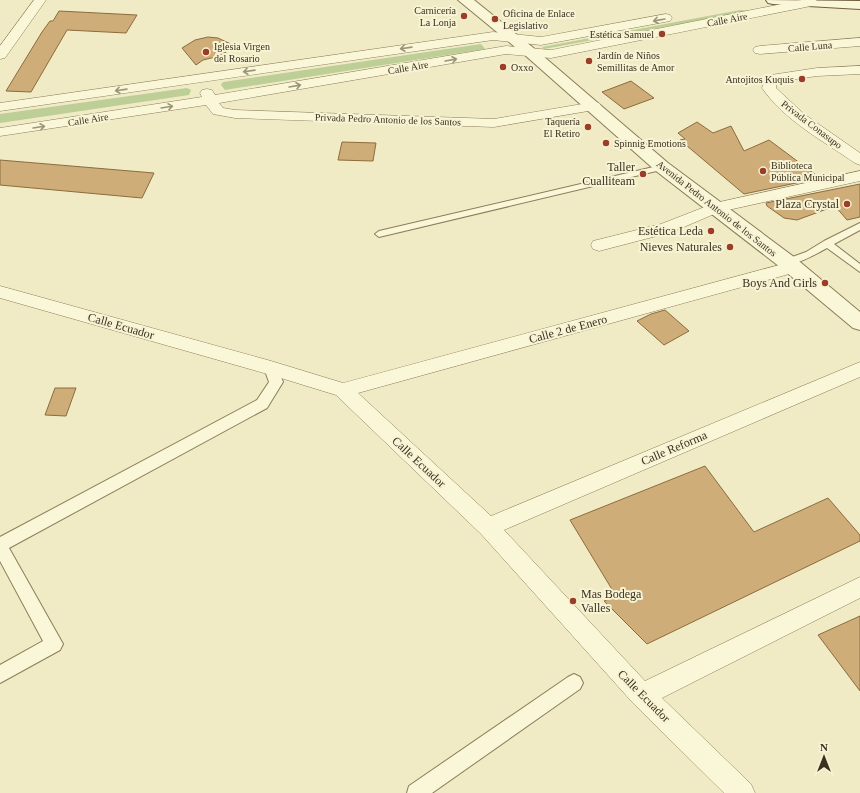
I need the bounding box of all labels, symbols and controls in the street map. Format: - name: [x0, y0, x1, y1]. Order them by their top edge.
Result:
- place label: Carnicería La Lonja: [414, 5, 457, 28]
- place label: Oficina de Enlace Legislativo: [503, 8, 575, 31]
- street label: Calle Aire: [706, 10, 749, 29]
- marker: Carnicería La Lonja: [459, 11, 469, 21]
- marker: Oficina de Enlace Legislativo: [490, 14, 500, 24]
- one-way arrow: [652, 16, 665, 24]
- place label: Estética Samuel: [590, 29, 654, 40]
- marker: Estética Samuel: [657, 29, 667, 39]
- street label: Calle Luna: [788, 39, 833, 54]
- place label: Iglesia Virgen del Rosario: [214, 41, 270, 64]
- one-way arrow: [400, 44, 413, 52]
- marker: Iglesia Virgen del Rosario: [201, 47, 211, 57]
- place label: Jardín de Niños Semillitas de Amor: [597, 50, 675, 73]
- one-way arrow: [444, 56, 457, 64]
- marker: Jardín de Niños Semillitas de Amor: [584, 56, 594, 66]
- street label: Calle Aire: [387, 58, 430, 76]
- marker: Oxxo: [498, 62, 508, 72]
- place label: Oxxo: [511, 62, 533, 73]
- one-way arrow: [243, 67, 256, 75]
- place label: Antojitos Kuquis: [725, 74, 794, 85]
- marker: Antojitos Kuquis: [797, 74, 807, 84]
- one-way arrow: [288, 82, 301, 90]
- one-way arrow: [115, 86, 128, 94]
- street label: Privada Conasupo: [779, 98, 844, 151]
- one-way arrow: [160, 103, 173, 111]
- street label: Calle Aire: [67, 111, 110, 128]
- street label: Privada Pedro Antonio de los Santos: [315, 111, 461, 128]
- place label: Taquería El Retiro: [544, 116, 581, 139]
- one-way arrow: [32, 122, 45, 130]
- marker: Taquería El Retiro: [583, 122, 593, 132]
- marker: Spinnig Emotions: [601, 138, 611, 148]
- place label: Spinnig Emotions: [614, 138, 686, 149]
- street label: Avenida Pedro Antonio de los Santos: [655, 158, 779, 259]
- place label: Taller Cualliteam: [582, 160, 636, 188]
- place label: Biblioteca Pública Municipal: [771, 160, 845, 183]
- marker: Biblioteca Pública Municipal: [758, 166, 768, 176]
- marker: Taller Cualliteam: [638, 169, 648, 179]
- place label: Plaza Crystal: [775, 197, 840, 211]
- marker: Plaza Crystal: [842, 199, 852, 209]
- place label: Estética Leda: [638, 224, 704, 238]
- marker: Estética Leda: [706, 226, 716, 236]
- place label: Nieves Naturales: [640, 240, 722, 254]
- marker: Nieves Naturales: [725, 242, 735, 252]
- place label: Boys And Girls: [742, 276, 817, 290]
- marker: Boys And Girls: [820, 278, 830, 288]
- street label: Calle Ecuador: [86, 310, 156, 342]
- street label: Calle 2 de Enero: [527, 312, 609, 346]
- street label: Calle Reforma: [639, 428, 710, 468]
- street label: Calle Ecuador: [389, 434, 449, 490]
- place label: Mas Bodega Valles: [581, 587, 642, 615]
- marker: Mas Bodega Valles: [568, 596, 578, 606]
- street label: Calle Ecuador: [615, 667, 673, 725]
- north arrow: [804, 737, 844, 777]
- text: N: [820, 741, 828, 753]

